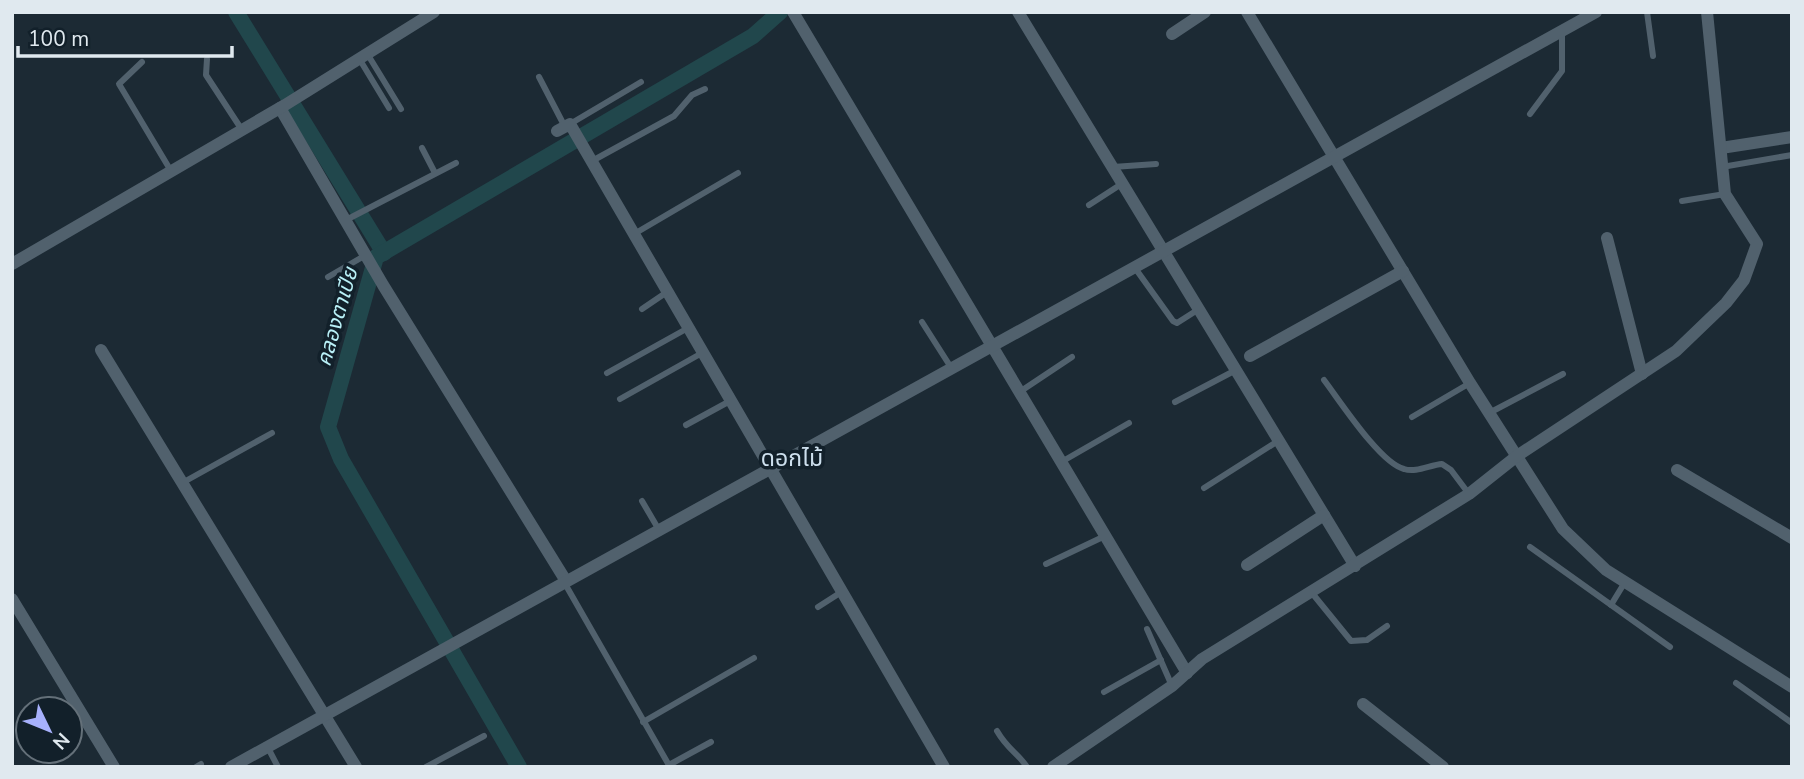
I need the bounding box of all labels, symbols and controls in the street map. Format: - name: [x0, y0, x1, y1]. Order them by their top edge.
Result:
- scale bar: [18, 14, 231, 58]
- text: 100 m: [28, 25, 89, 53]
- water label: คลองตาเปีย: [310, 263, 365, 370]
- district label: ดอกไม้: [761, 443, 823, 474]
- north arrow: [14, 695, 84, 765]
- text: N: [46, 727, 75, 755]

